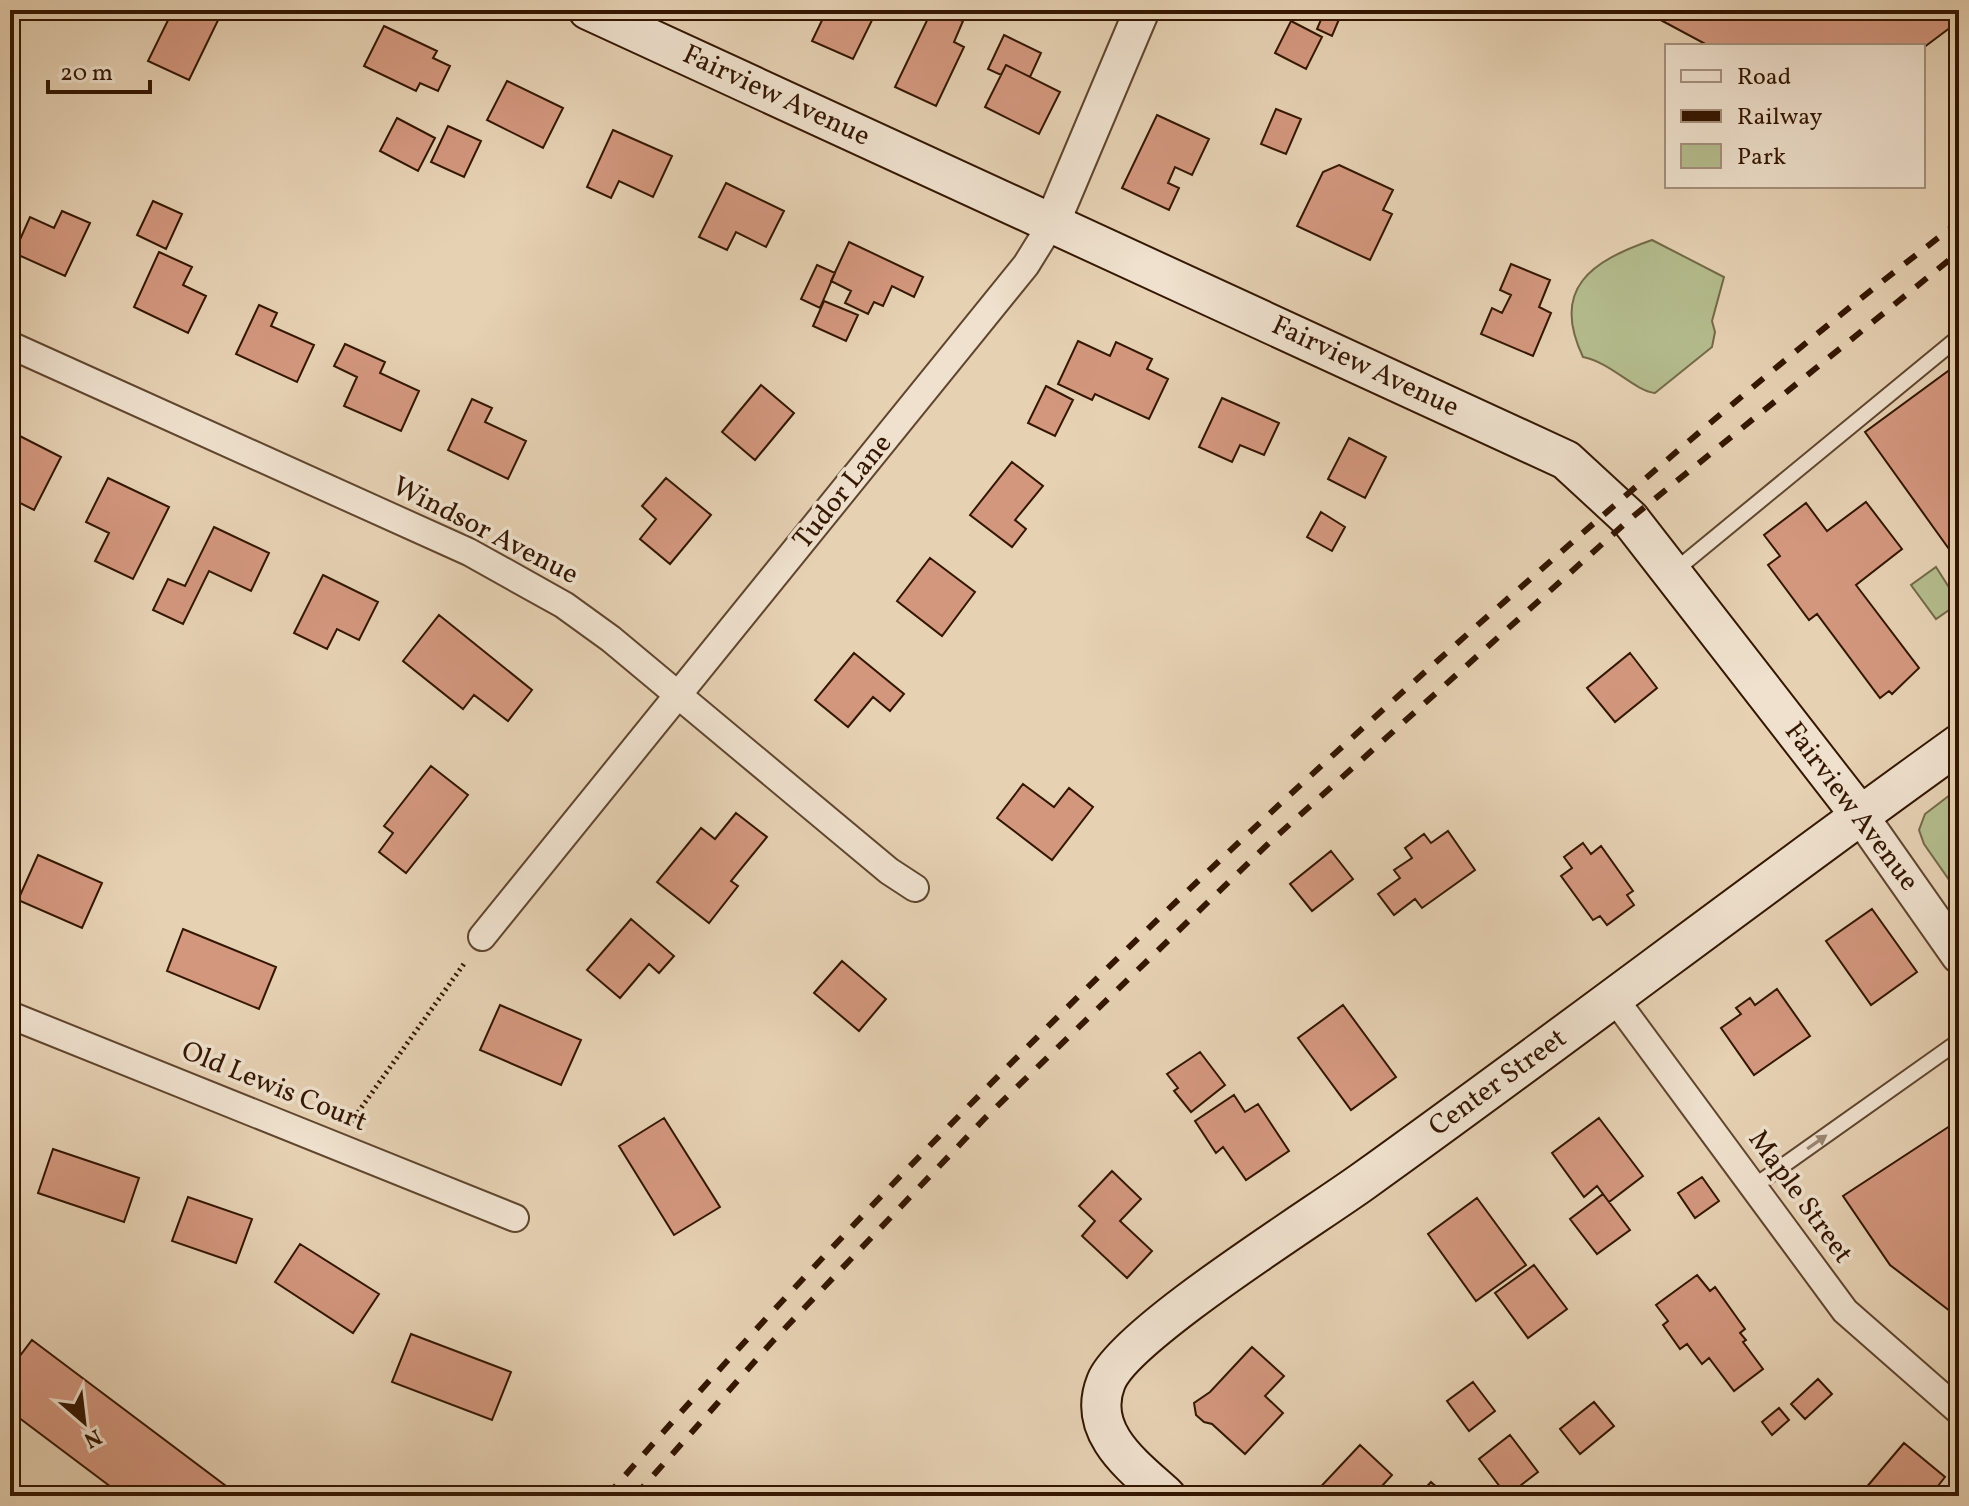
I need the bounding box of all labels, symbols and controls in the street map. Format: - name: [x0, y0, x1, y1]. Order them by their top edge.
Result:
- street label: Fairview Avenue: [676, 36, 876, 156]
- scale bar: [48, 44, 150, 94]
- legend: [1665, 44, 1925, 188]
- text: 20 m: [60, 57, 113, 91]
- text: Road: [1737, 61, 1791, 95]
- text: Railway: [1737, 101, 1823, 135]
- text: Park: [1737, 141, 1786, 175]
- street label: Fairview Avenue: [1265, 307, 1465, 427]
- street label: Tudor Lane: [784, 426, 902, 558]
- street label: Windsor Avenue: [385, 467, 585, 595]
- street label: Fairview Avenue: [1774, 714, 1928, 900]
- street label: Center Street: [1421, 1020, 1575, 1146]
- street label: Old Lewis Court: [175, 1032, 373, 1142]
- street label: Maple Street: [1738, 1122, 1862, 1272]
- one-way arrow: [1806, 1134, 1828, 1150]
- north arrow: [44, 1382, 124, 1462]
- text: N: [78, 1420, 107, 1455]

